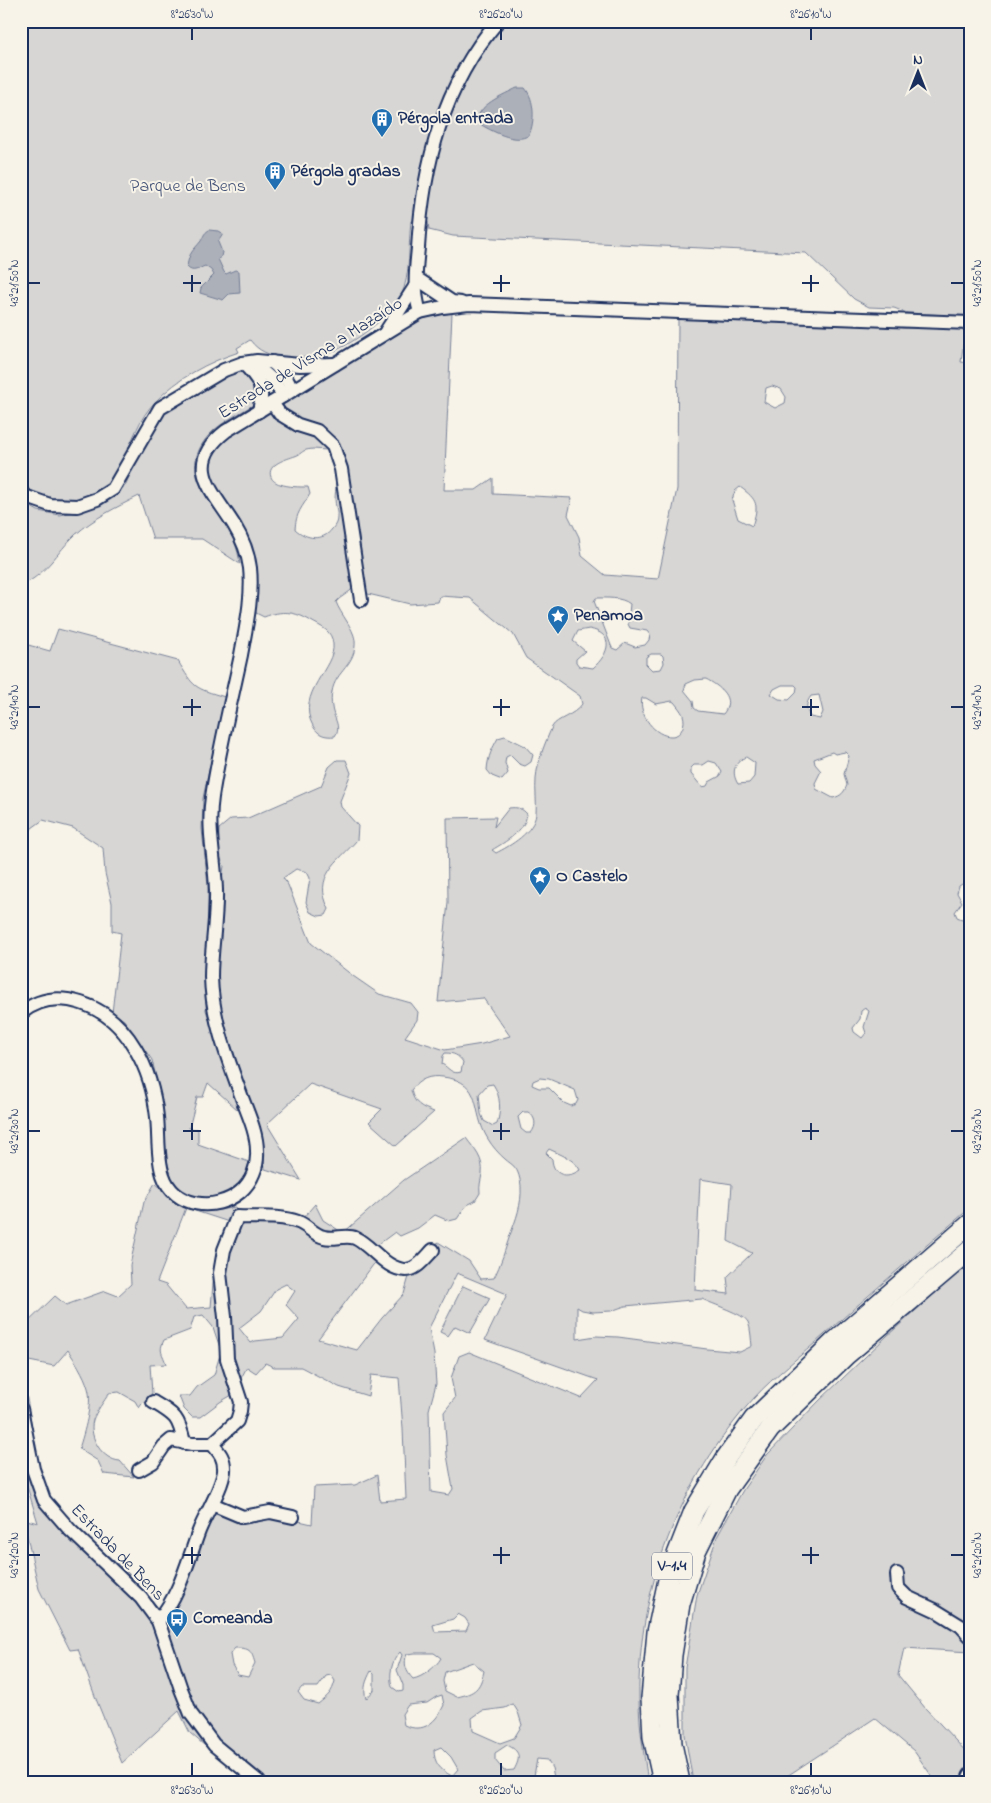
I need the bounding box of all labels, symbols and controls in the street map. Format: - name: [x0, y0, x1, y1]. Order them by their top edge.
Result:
- text: 8°26'30"W: [171, 6, 213, 24]
- text: 8°26'20"W: [479, 6, 523, 24]
- text: 8°26'10"W: [790, 6, 832, 24]
- north arrow: [894, 48, 944, 98]
- text: N: [913, 50, 923, 71]
- place label: Pérgola entrada: [398, 106, 514, 133]
- building icon: Pérgola entrada: [370, 107, 394, 138]
- place label: Pérgola gradas: [291, 159, 401, 186]
- building icon: Pérgola gradas: [263, 160, 287, 191]
- park label: Parque de Bens: [130, 174, 246, 200]
- text: 43°21'50"N: [6, 259, 24, 307]
- text: 43°21'50"N: [969, 259, 987, 307]
- street label: Estrada de Visma a Mazaído: [214, 291, 408, 427]
- place label: Penamoa: [574, 603, 643, 629]
- place icon: Penamoa: [546, 604, 570, 635]
- text: 43°21'40"N: [6, 684, 24, 730]
- text: 43°21'40"N: [969, 684, 987, 730]
- place label: O Castelo: [556, 864, 628, 890]
- place icon: O Castelo: [528, 865, 552, 896]
- text: 43°21'30"N: [6, 1108, 24, 1154]
- text: 43°21'30"N: [969, 1108, 987, 1154]
- street label: Estrada de Bens: [64, 1498, 170, 1608]
- text: 43°21'20"N: [6, 1532, 24, 1578]
- text: 43°21'20"N: [969, 1532, 987, 1578]
- road number: V-1.4: [652, 1552, 692, 1580]
- place label: Comeanda: [193, 1606, 273, 1632]
- bus stop icon: Comeanda: [165, 1607, 189, 1638]
- text: 8°26'30"W: [171, 1782, 213, 1800]
- text: 8°26'20"W: [479, 1782, 523, 1800]
- text: 8°26'10"W: [790, 1782, 832, 1800]

